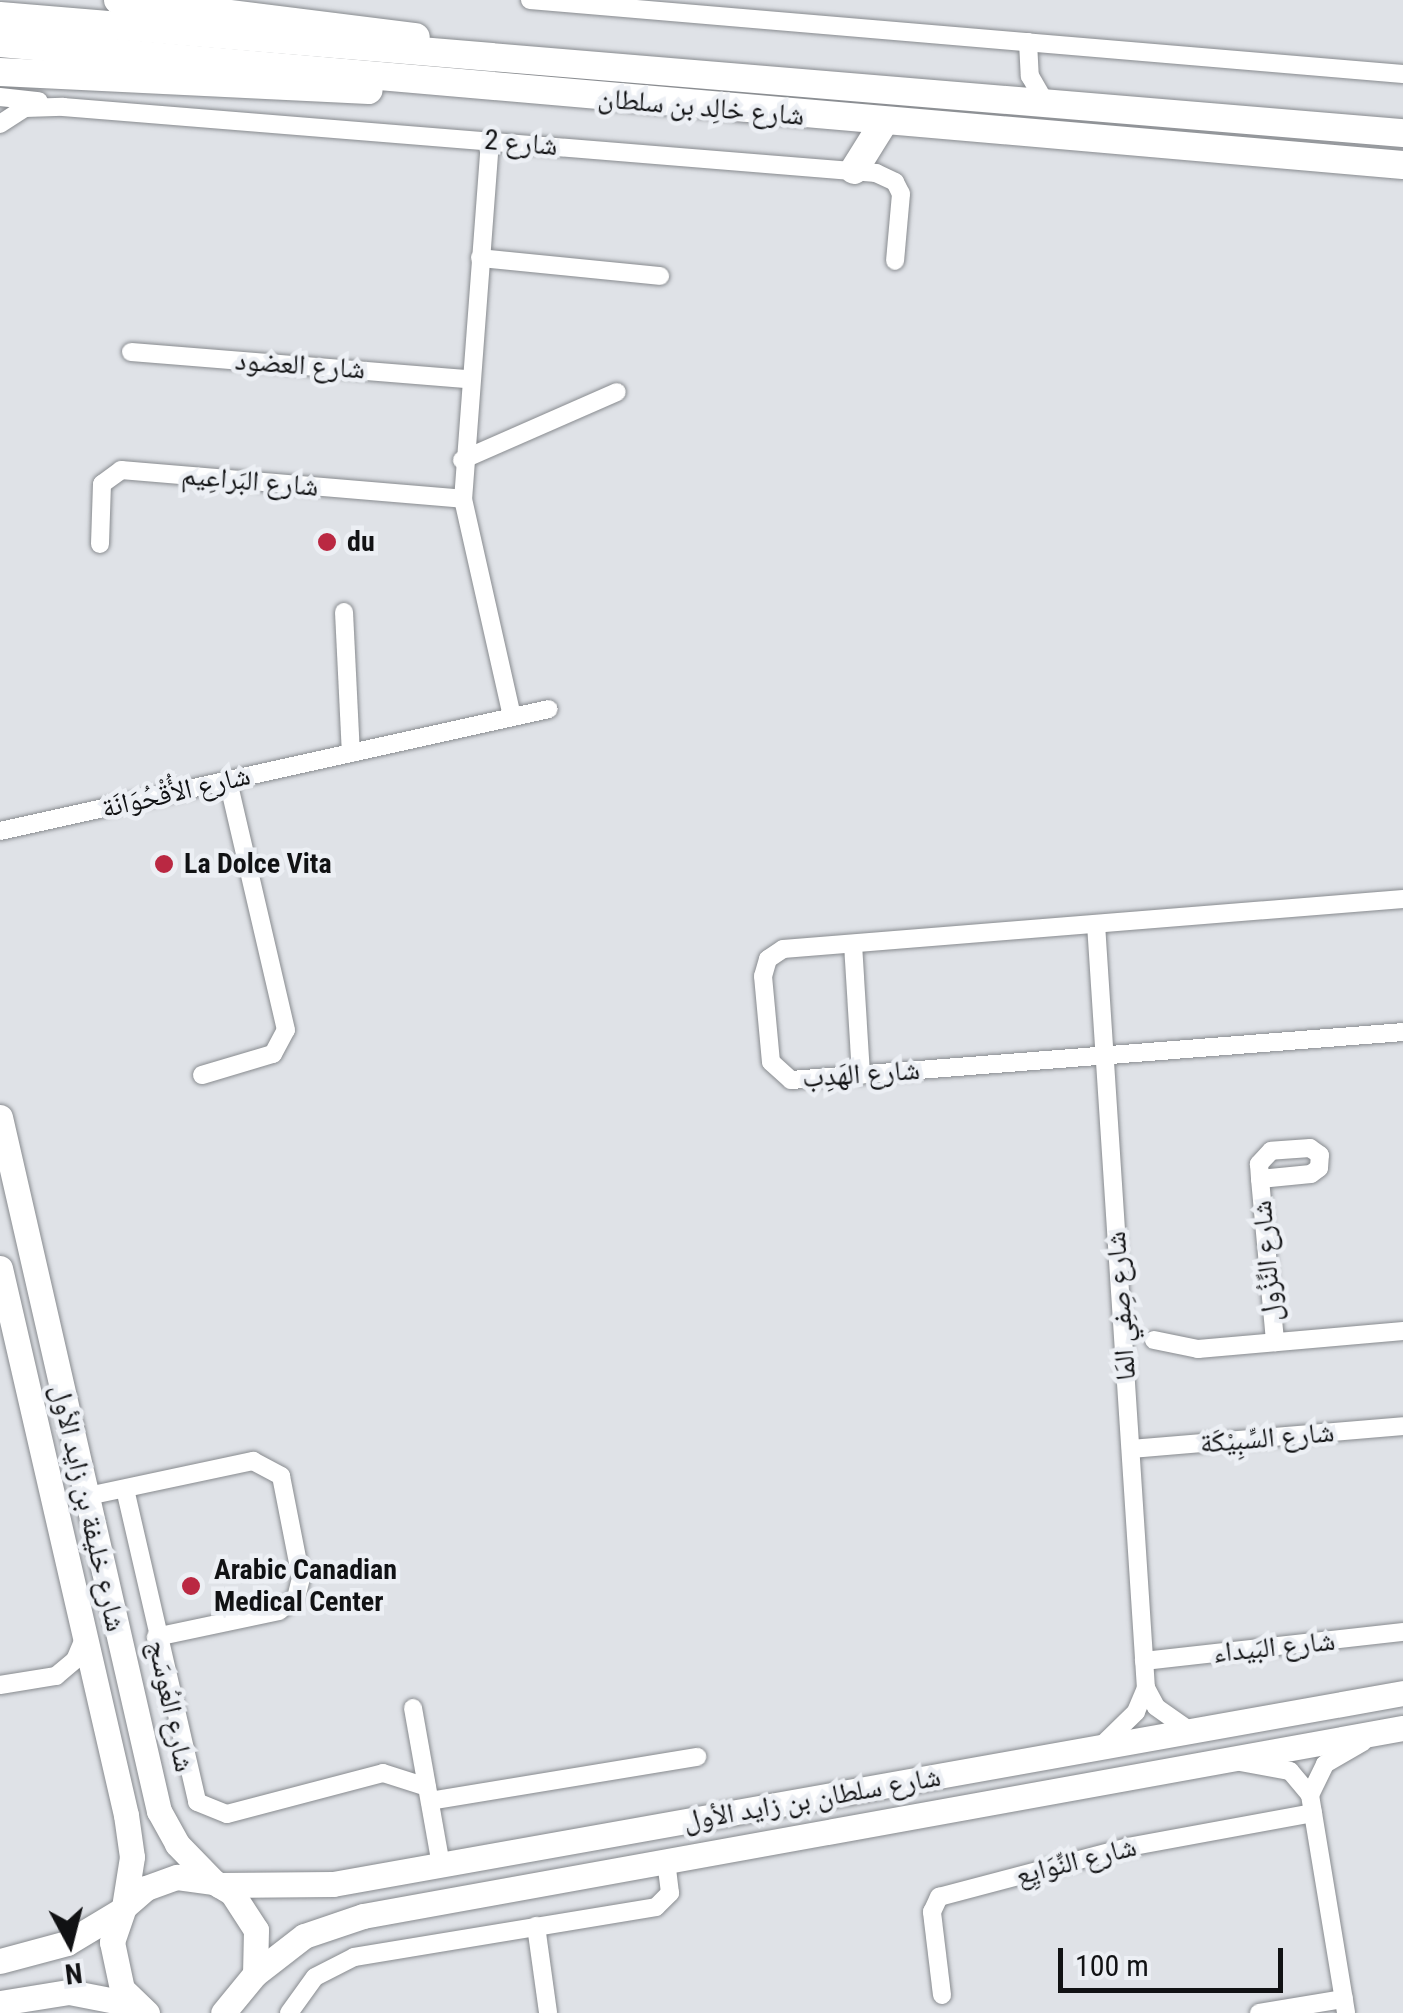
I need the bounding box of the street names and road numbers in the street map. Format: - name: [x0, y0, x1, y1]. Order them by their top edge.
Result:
- street label: شارع خالِد بن سلطان: [596, 81, 806, 133]
- street label: شارع 2: [483, 123, 559, 163]
- street label: شارع العضود: [234, 344, 366, 386]
- street label: شارع البَراعِيم: [180, 458, 320, 504]
- street label: شارع الأُقْحُوَانَة: [98, 759, 254, 825]
- street label: شارع الهَدِب: [801, 1053, 921, 1095]
- street label: شارع النِّزُول: [1245, 1199, 1289, 1323]
- street label: شارع صِفِي المَا: [1099, 1230, 1143, 1382]
- street label: شارع خليفة بن زايد الأول: [43, 1381, 133, 1635]
- street label: شارع السِّبِيْكَة: [1199, 1415, 1335, 1461]
- street label: شارع البَيداء: [1211, 1624, 1337, 1670]
- street label: شارع العُوسَج: [141, 1637, 201, 1775]
- street label: شارع سلطان بن زايد الأول: [681, 1760, 943, 1838]
- street label: شارع النِّوَايِع: [1012, 1830, 1140, 1892]

